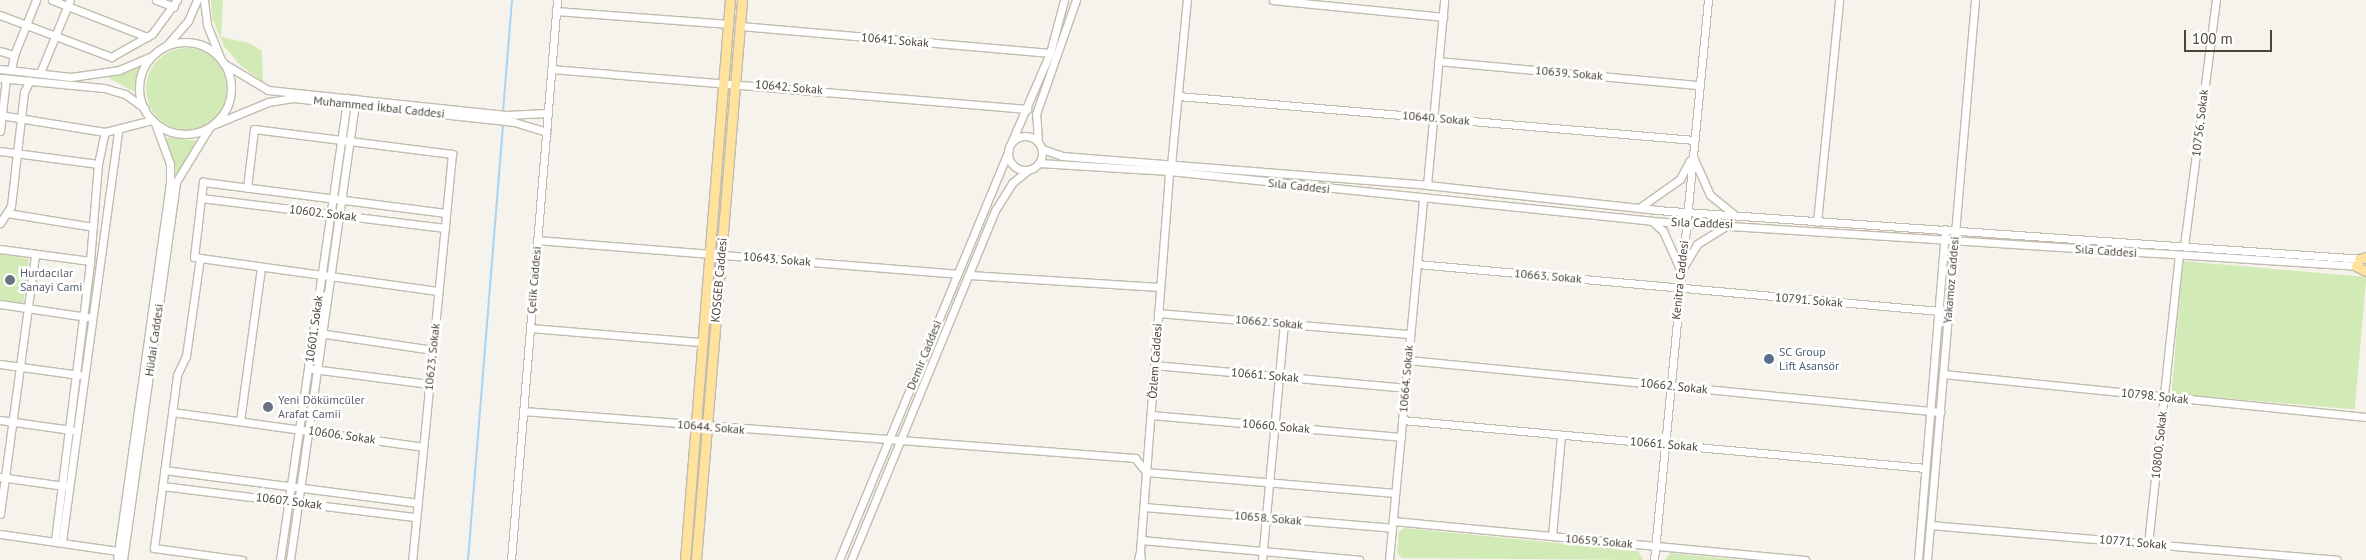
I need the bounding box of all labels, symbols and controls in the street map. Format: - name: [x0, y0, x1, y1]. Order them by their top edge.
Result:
- scale bar: [2186, 20, 2274, 52]
- text: 100 m: [2192, 29, 2233, 48]
- street label: 10641. Sokak: [860, 30, 930, 50]
- street label: 10639. Sokak: [1534, 63, 1604, 83]
- street label: 10642. Sokak: [754, 77, 824, 97]
- street label: 10756. Sokak: [2189, 88, 2211, 158]
- street label: Muhammed İkbal Caddesi: [313, 93, 445, 121]
- street label: 10640. Sokak: [1401, 108, 1471, 128]
- street label: Sıla Caddesi: [1267, 176, 1331, 196]
- street label: 10602. Sokak: [288, 202, 358, 224]
- street label: Sıla Caddesi: [1671, 215, 1733, 231]
- street label: Yakamoz Caddesi: [1940, 236, 1962, 324]
- street label: KOSGEB Caddesi: [708, 237, 730, 323]
- street label: Kenitra Caddesi: [1669, 240, 1691, 320]
- street label: Sıla Caddesi: [2075, 242, 2137, 260]
- street label: Çelik Caddesi: [524, 245, 544, 315]
- street label: 10643. Sokak: [742, 249, 812, 269]
- place label: Hurdacılar Sanayi Cami: [20, 266, 82, 294]
- street label: 10663. Sokak: [1513, 266, 1583, 286]
- marker: Hurdacılar Sanayi Cami: [4, 274, 16, 286]
- street label: 10791. Sokak: [1774, 290, 1844, 310]
- street label: 10601. Sokak: [302, 294, 326, 364]
- street label: Hüdai Caddesi: [142, 303, 166, 377]
- street label: 10662. Sokak: [1234, 312, 1304, 332]
- street label: Demir Caddesi: [903, 318, 945, 392]
- street label: 10623. Sokak: [421, 322, 443, 392]
- street label: Özlem Caddesi: [1145, 323, 1165, 399]
- street label: 10664. Sokak: [1396, 344, 1416, 414]
- place label: SC Group Lift Asansör: [1779, 345, 1839, 373]
- marker: SC Group Lift Asansör: [1763, 353, 1775, 365]
- street label: 10661. Sokak: [1230, 365, 1300, 385]
- street label: 10662. Sokak: [1639, 375, 1709, 397]
- street label: 10798. Sokak: [2120, 385, 2190, 407]
- place label: Yeni Dökümcüler Arafat Camii: [278, 393, 365, 421]
- marker: Yeni Dökümcüler Arafat Camii: [262, 401, 274, 413]
- street label: 10800. Sokak: [2148, 410, 2170, 480]
- street label: 10660. Sokak: [1241, 416, 1311, 436]
- street label: 10644. Sokak: [676, 417, 746, 437]
- street label: 10606. Sokak: [307, 423, 377, 447]
- street label: 10661. Sokak: [1629, 434, 1699, 454]
- street label: 10607. Sokak: [255, 490, 323, 512]
- street label: 10658. Sokak: [1233, 508, 1303, 528]
- street label: 10659. Sokak: [1564, 531, 1634, 551]
- street label: 10771. Sokak: [2098, 532, 2168, 552]

